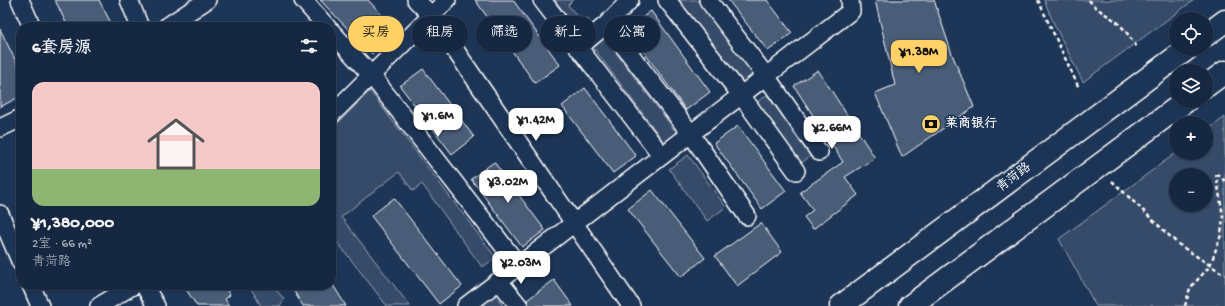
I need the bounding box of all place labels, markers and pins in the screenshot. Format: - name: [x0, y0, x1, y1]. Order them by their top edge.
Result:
- pin: ¥1.38M: [886, 40, 952, 74]
- pin: ¥1.6M: [410, 104, 466, 138]
- pin: ¥1.42M: [503, 108, 569, 142]
- bank icon: 莱商银行: [920, 113, 942, 135]
- place label: 莱商银行: [945, 115, 997, 132]
- pin: ¥2.66M: [799, 116, 865, 150]
- pin: ¥3.02M: [475, 170, 541, 204]
- pin: ¥2.03M: [488, 251, 554, 285]

